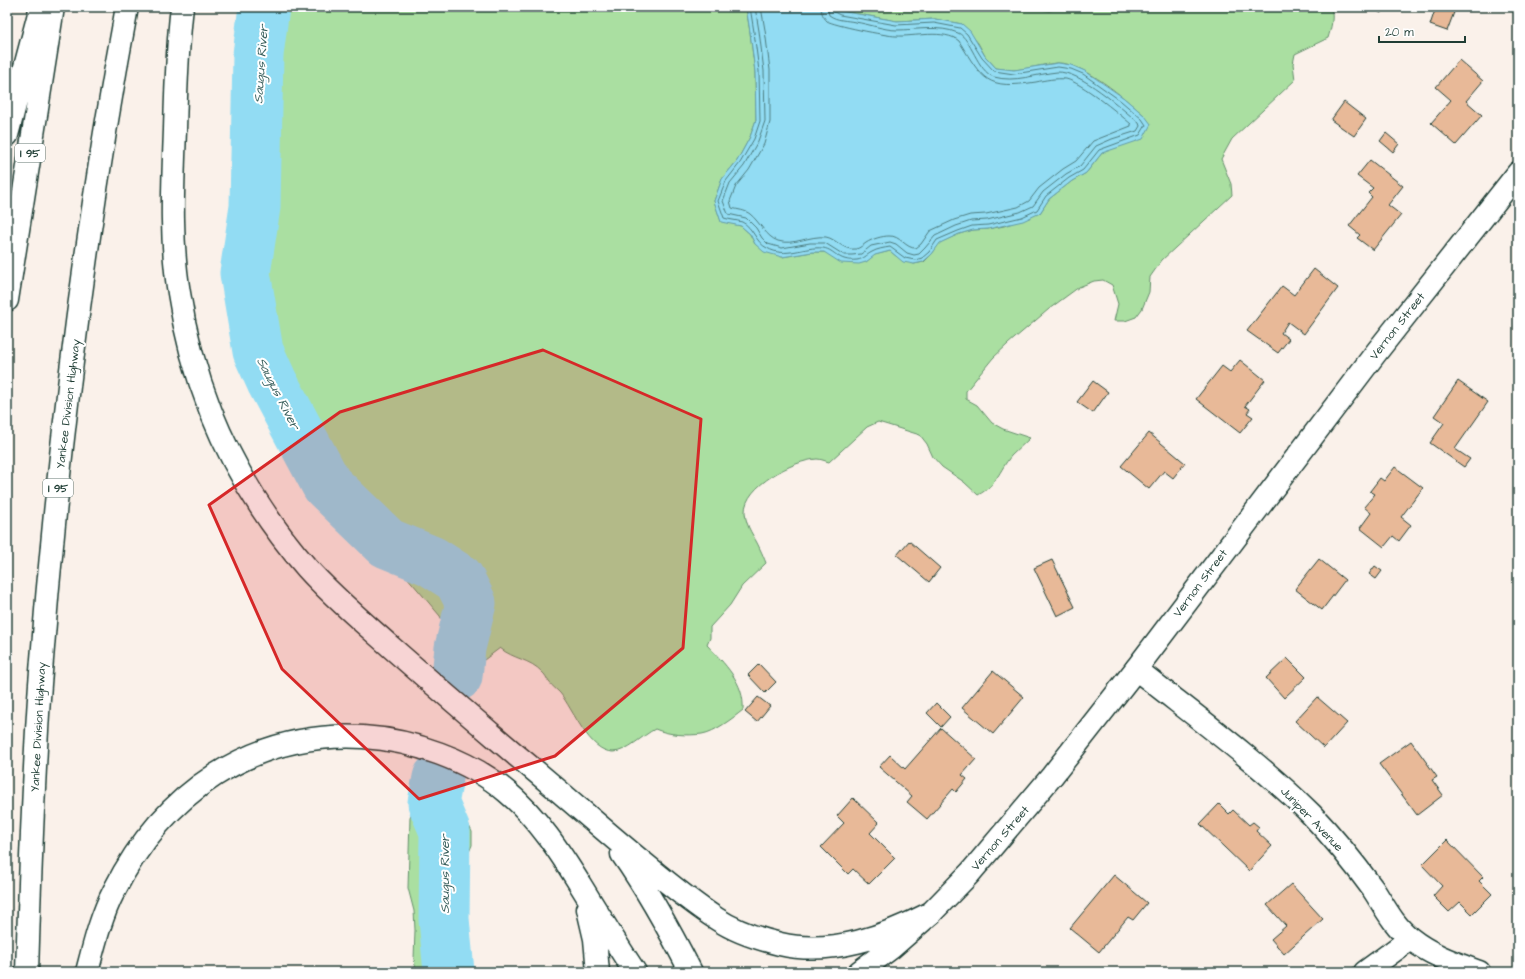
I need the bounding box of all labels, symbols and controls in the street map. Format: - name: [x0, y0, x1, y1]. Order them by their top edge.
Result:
- scale bar: [1379, 18, 1465, 44]
- water label: Saugus River: [249, 22, 274, 104]
- text: 20 m: [1385, 24, 1414, 41]
- road number: I 95: [15, 144, 45, 162]
- street label: Vernon Street: [1366, 289, 1429, 364]
- street label: Yankee Division Highway: [52, 338, 86, 470]
- water label: Saugus River: [251, 354, 305, 435]
- road number: I 95: [43, 479, 73, 497]
- street label: Vernon Street: [1169, 546, 1232, 621]
- street label: Yankee Division Highway: [27, 661, 51, 793]
- street label: Juniper Avenue: [1276, 783, 1347, 856]
- street label: Vernon Street: [967, 802, 1034, 875]
- water label: Saugus River: [436, 833, 455, 913]

